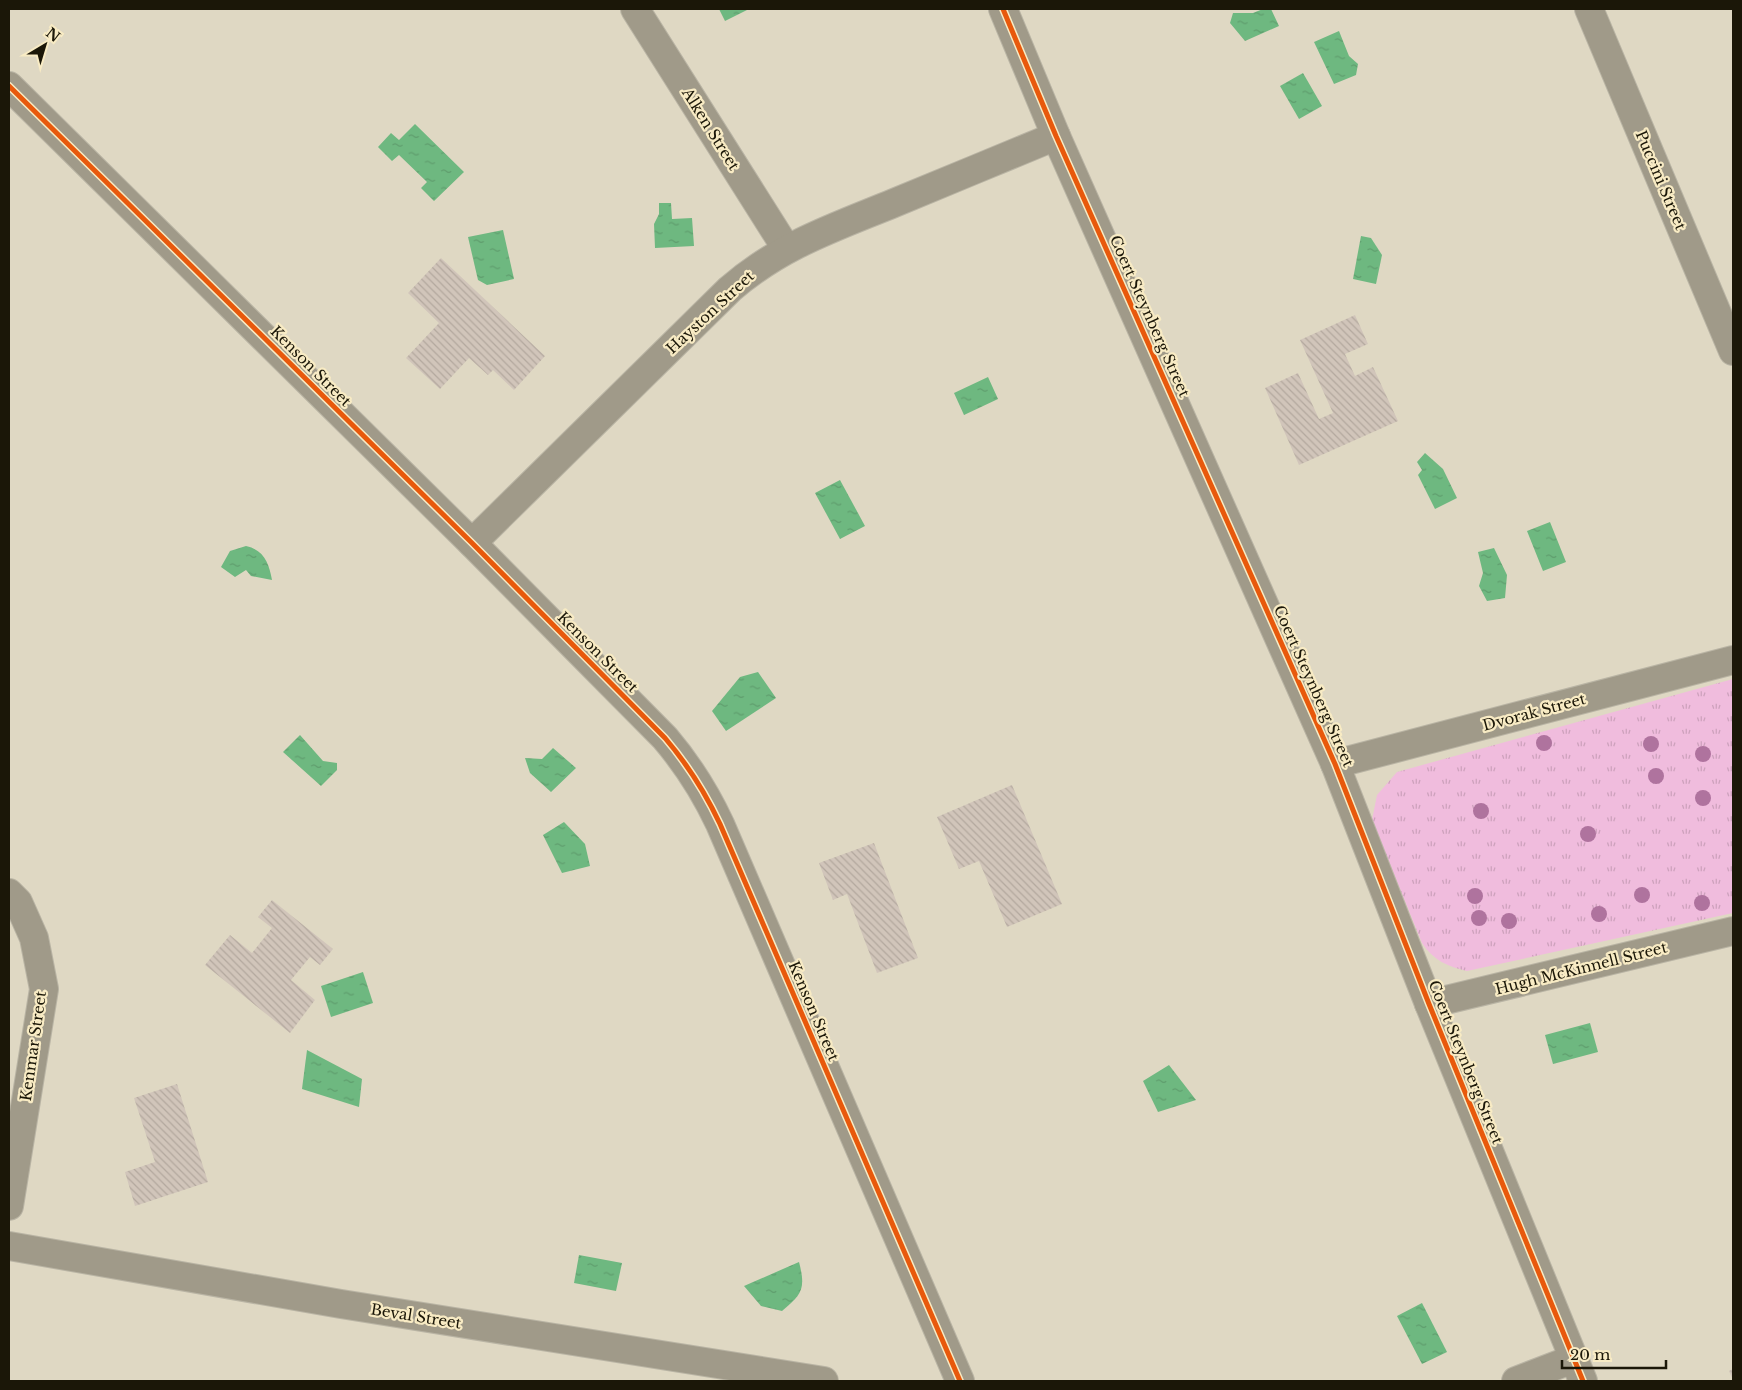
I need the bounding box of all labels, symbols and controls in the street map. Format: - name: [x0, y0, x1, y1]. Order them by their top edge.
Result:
- north arrow: [20, 20, 70, 70]
- text: N: [42, 24, 64, 46]
- street label: Alken Street: [678, 83, 744, 174]
- street label: Puccini Street: [1631, 127, 1691, 233]
- street label: Coert Steynberg Street: [1106, 232, 1194, 400]
- street label: Hayston Street: [662, 266, 758, 358]
- street label: Kenson Street: [267, 322, 356, 411]
- street label: Coert Steynberg Street: [1270, 602, 1358, 770]
- street label: Kenson Street: [554, 608, 643, 697]
- street label: Dvorak Street: [1480, 689, 1588, 735]
- street label: Hugh McKinnell Street: [1493, 937, 1669, 999]
- street label: Kenson Street: [784, 958, 844, 1064]
- street label: Coert Steynberg Street: [1424, 977, 1508, 1147]
- street label: Kenmar Street: [16, 989, 50, 1102]
- street label: Beval Street: [369, 1299, 463, 1333]
- scale bar: [1562, 1338, 1666, 1370]
- text: 20 m: [1570, 1345, 1610, 1364]

